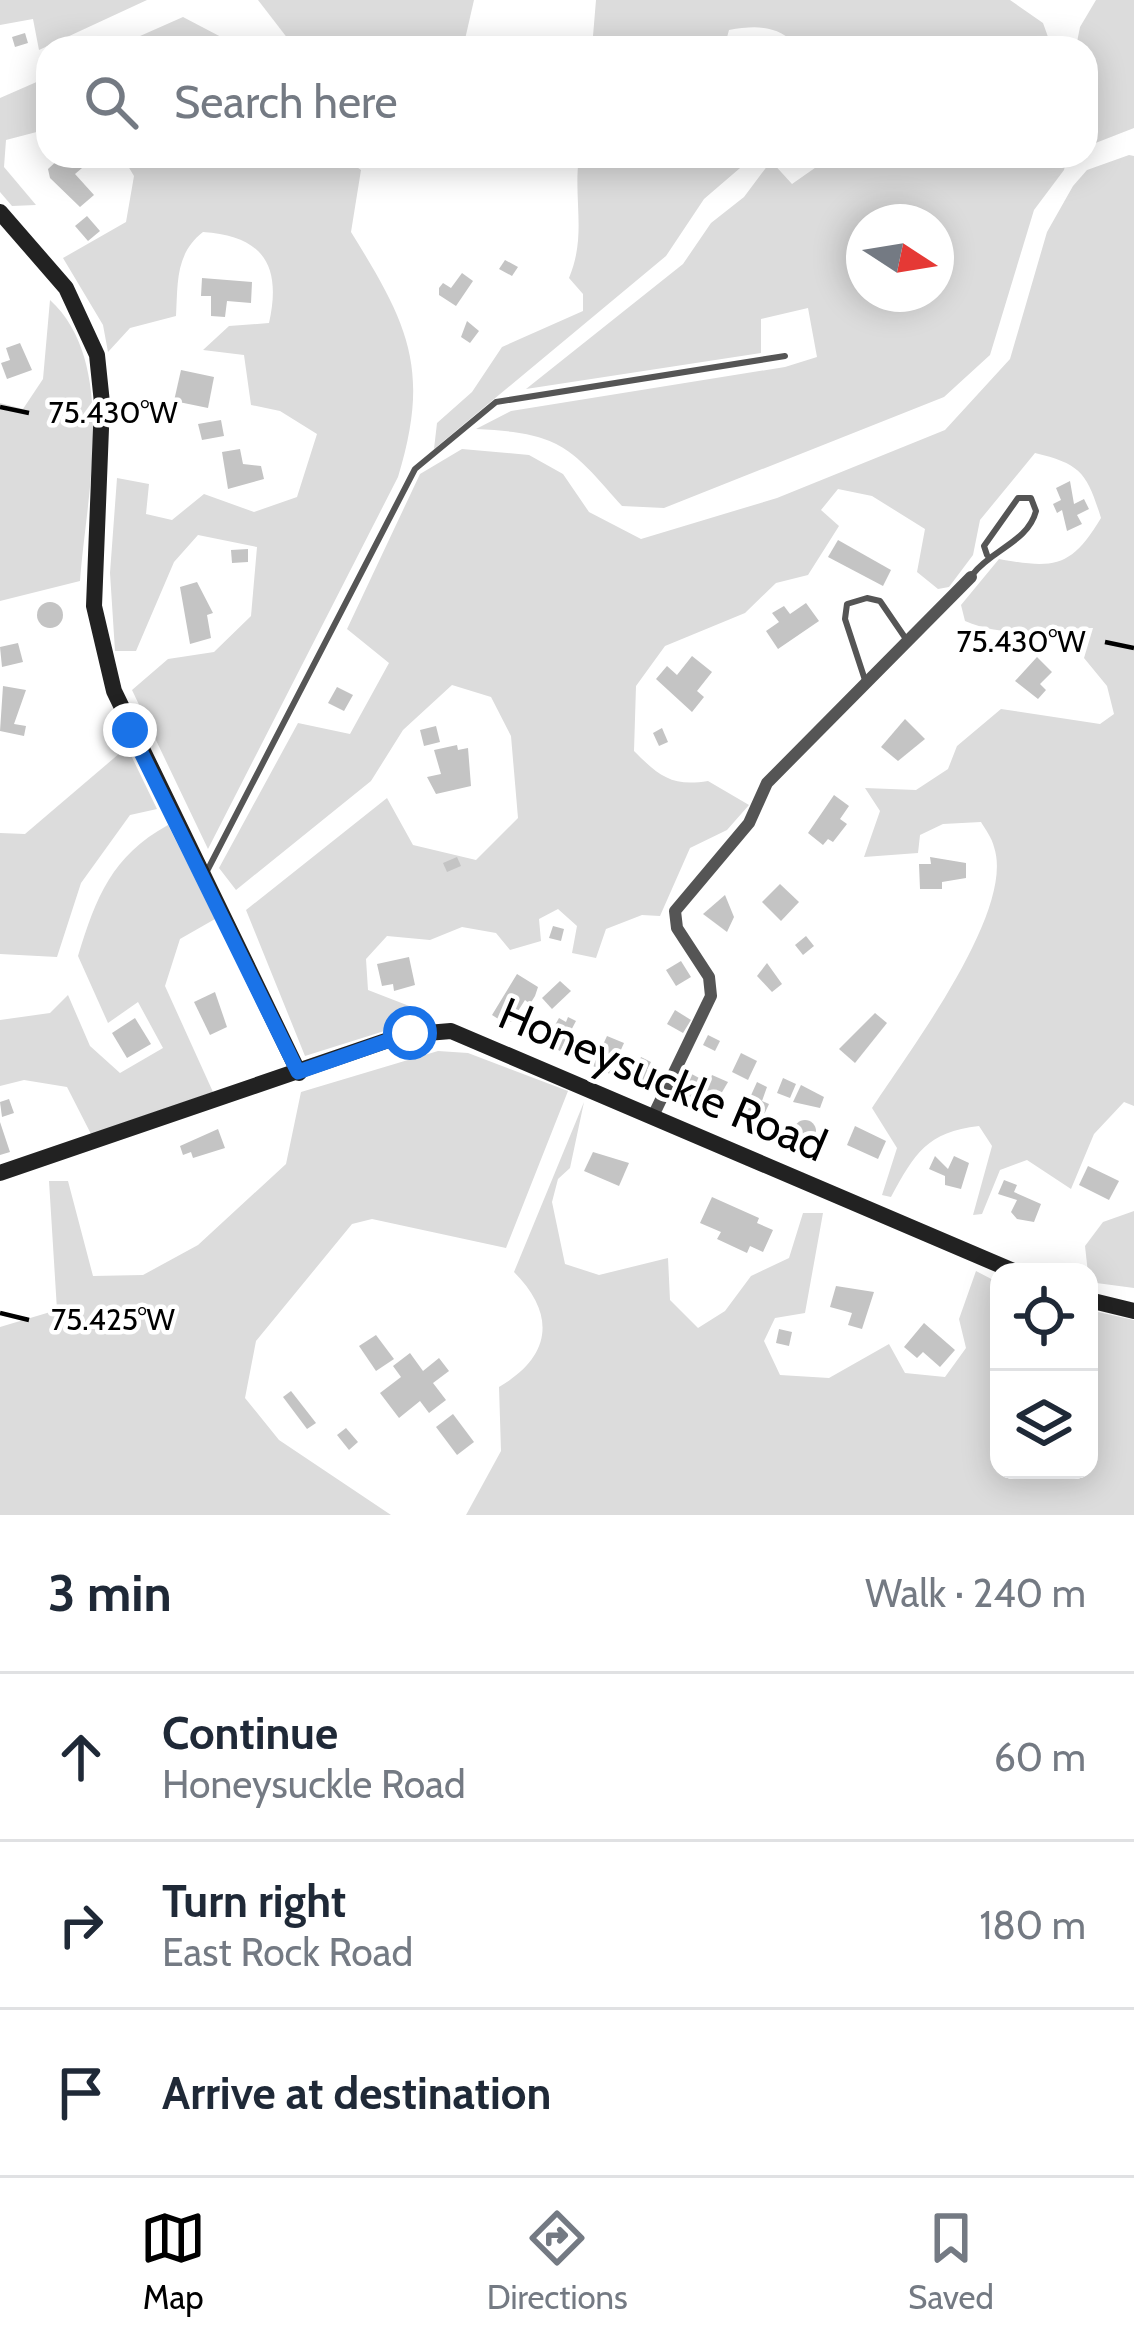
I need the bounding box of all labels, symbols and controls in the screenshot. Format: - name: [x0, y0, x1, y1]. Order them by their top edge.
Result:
- search box: [36, 36, 1098, 168]
- icon: search: [78, 69, 144, 135]
- text: Search here: [174, 75, 398, 129]
- north arrow: [846, 204, 954, 312]
- text: 75.430°W: [48, 394, 178, 431]
- text: 75.430°W: [956, 623, 1086, 660]
- route end: [103, 703, 157, 757]
- street label: Honeysuckle Road: [491, 986, 835, 1172]
- route start: [383, 1006, 437, 1060]
- map controls: [990, 1263, 1098, 1479]
- button: locate: [990, 1263, 1098, 1371]
- text: 75.425°W: [51, 1301, 176, 1338]
- button: layers: [990, 1371, 1098, 1479]
- text: 3 min: [48, 1562, 172, 1624]
- text: Walk · 240 m: [865, 1569, 1086, 1617]
- text: Continue: [162, 1706, 338, 1760]
- icon: ahead: [48, 1724, 114, 1790]
- text: 60 m: [994, 1733, 1086, 1781]
- text: Honeysuckle Road: [162, 1760, 466, 1808]
- text: Turn right: [162, 1874, 346, 1928]
- icon: right: [48, 1892, 114, 1958]
- text: 180 m: [979, 1901, 1086, 1949]
- text: East Rock Road: [162, 1928, 413, 1976]
- icon: arrive: [48, 2060, 114, 2126]
- text: Arrive at destination: [162, 2066, 551, 2120]
- tab: Map: [140, 2205, 206, 2317]
- tab: Directions: [487, 2205, 628, 2317]
- tab: Saved: [908, 2205, 994, 2317]

